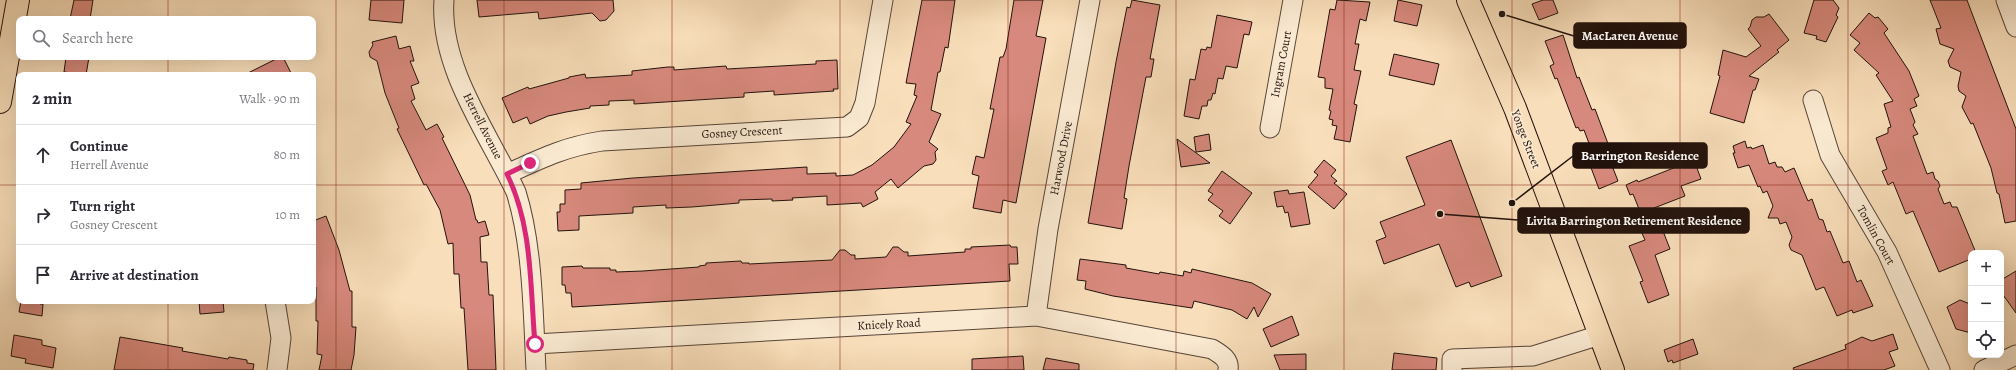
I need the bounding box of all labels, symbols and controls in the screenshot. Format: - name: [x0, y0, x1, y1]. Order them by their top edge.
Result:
- search box: [16, 16, 316, 60]
- callout: MacLaren Avenue: [1574, 23, 1686, 48]
- icon: search: [30, 27, 52, 49]
- text: MacLaren Avenue: [1582, 27, 1678, 44]
- text: Search here: [62, 28, 133, 48]
- street label: Ingram Court: [1267, 29, 1295, 99]
- text: 2 min: [32, 87, 72, 110]
- text: Walk · 90 m: [239, 90, 300, 107]
- street label: Herrell Avenue: [459, 90, 507, 162]
- street label: Yonge Street: [1507, 106, 1545, 171]
- street label: Harwood Drive: [1046, 120, 1076, 196]
- street label: Gosney Crescent: [701, 122, 783, 142]
- text: Continue: [70, 136, 128, 156]
- callout: Barrington Residence: [1573, 143, 1707, 168]
- icon: ahead: [32, 144, 54, 166]
- text: 80 m: [273, 146, 300, 163]
- text: Barrington Residence: [1581, 147, 1699, 164]
- route end: [521, 154, 539, 172]
- text: Herrell Avenue: [70, 156, 149, 173]
- text: Turn right: [70, 196, 135, 216]
- street label: Tomlin Court: [1853, 203, 1899, 267]
- icon: right: [32, 204, 54, 226]
- text: 10 m: [275, 206, 300, 223]
- callout: Livita Barrington Retirement Residence: [1518, 208, 1749, 233]
- text: Livita Barrington Retirement Residence: [1526, 212, 1742, 229]
- text: Gosney Crescent: [70, 216, 158, 233]
- map controls: [1968, 250, 2004, 358]
- button: +: [1968, 250, 2004, 286]
- icon: arrive: [32, 264, 54, 286]
- text: Arrive at destination: [70, 265, 199, 285]
- button: −: [1968, 286, 2004, 322]
- street label: Knicely Road: [857, 314, 922, 334]
- button: locate: [1968, 322, 2004, 358]
- route start: [526, 335, 544, 353]

